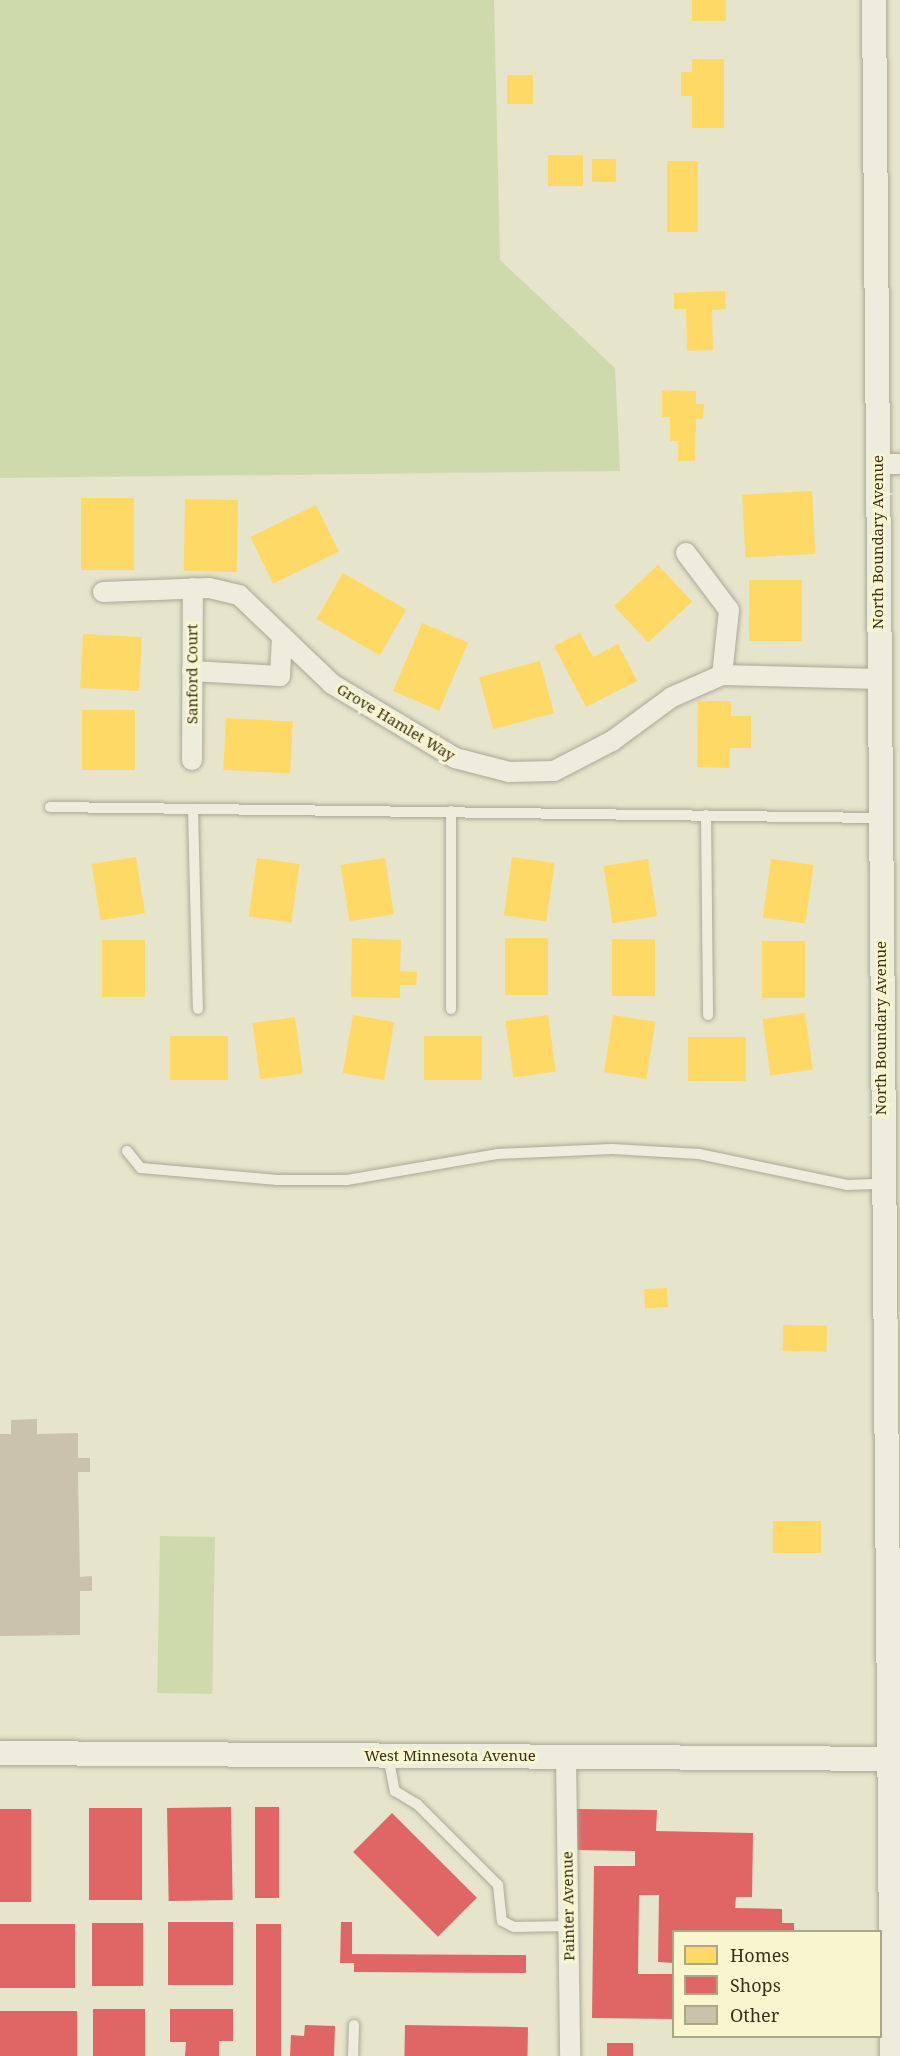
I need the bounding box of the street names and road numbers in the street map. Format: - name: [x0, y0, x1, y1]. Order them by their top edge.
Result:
- street label: North Boundary Avenue: [869, 455, 887, 629]
- street label: Sanford Court: [183, 624, 201, 724]
- street label: Grove Hamlet Way: [334, 680, 458, 764]
- street label: North Boundary Avenue: [872, 941, 890, 1115]
- street label: West Minnesota Avenue: [364, 1747, 536, 1765]
- street label: Painter Avenue: [558, 1851, 578, 1961]

